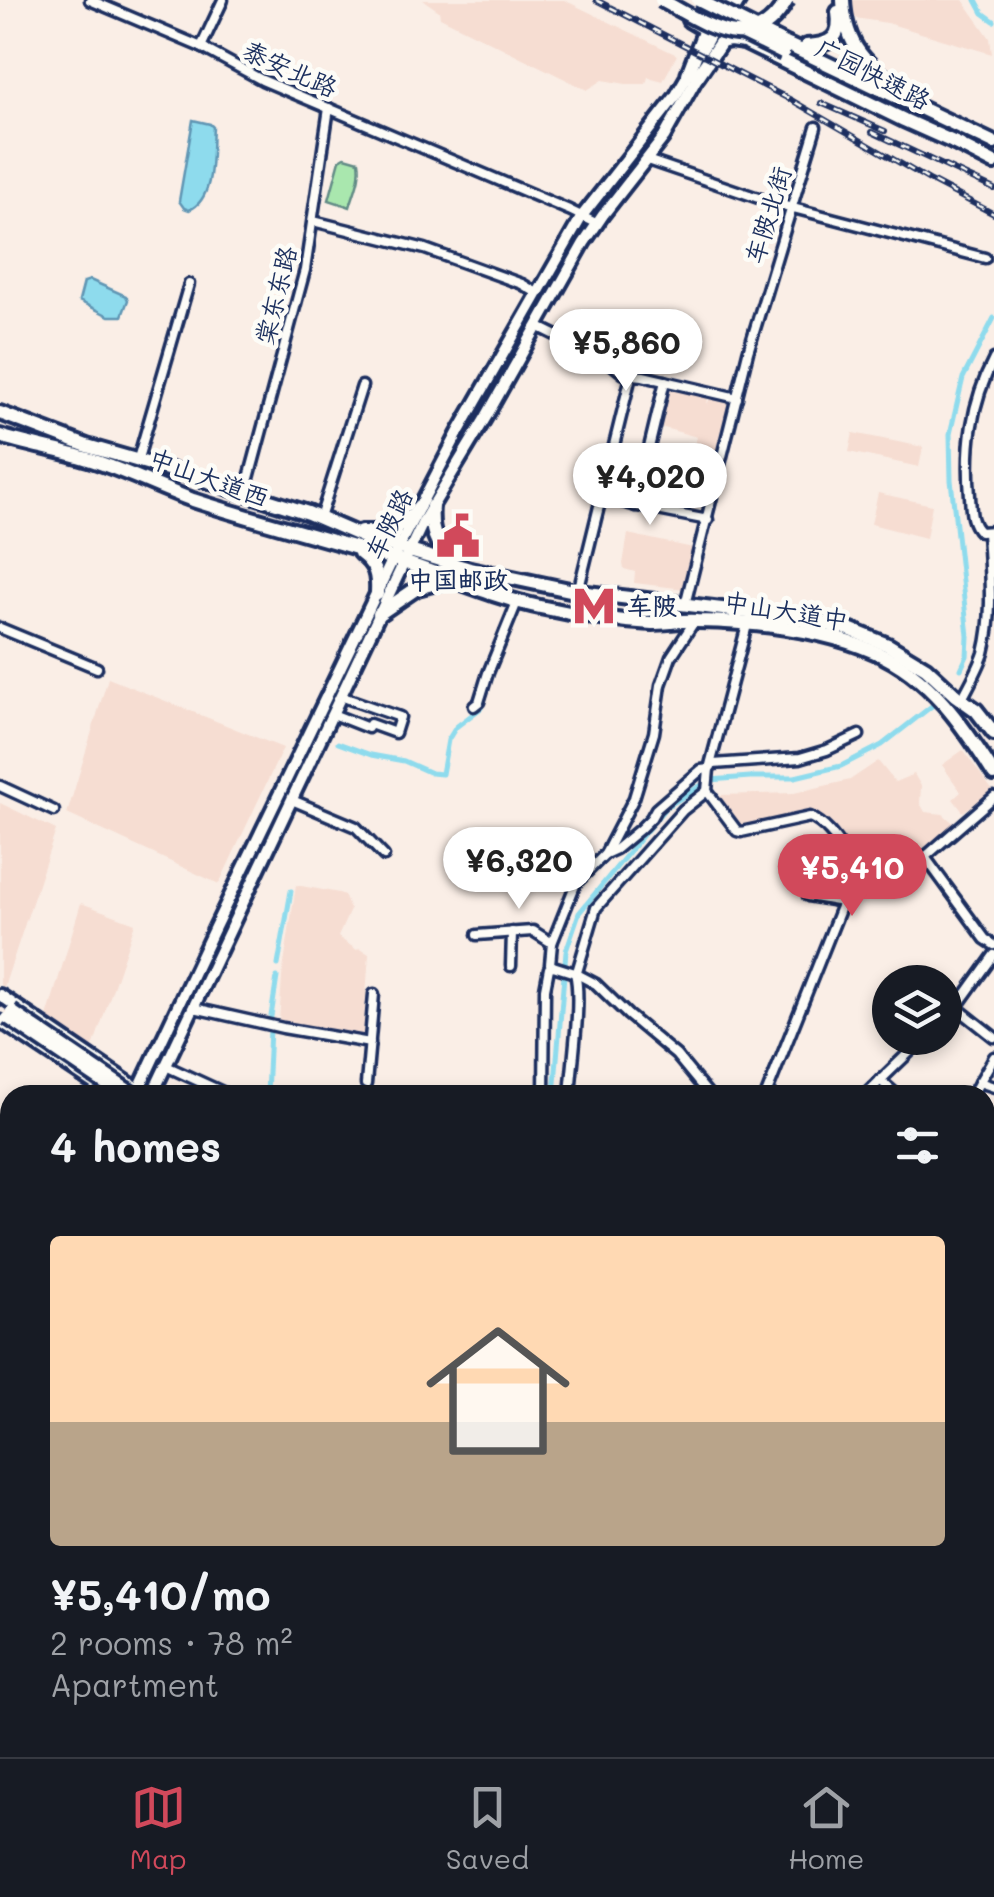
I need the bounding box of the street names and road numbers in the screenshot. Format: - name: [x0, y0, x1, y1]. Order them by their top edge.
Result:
- street label: 广园快速路: [810, 30, 936, 116]
- street label: 泰安北路: [238, 33, 343, 103]
- street label: 车陂北街: [737, 162, 797, 267]
- street label: 棠东东路: [247, 242, 303, 347]
- street label: 中山大道西: [145, 441, 274, 513]
- street label: 车陂路: [357, 483, 419, 564]
- street label: 中山大道中: [722, 584, 850, 636]

